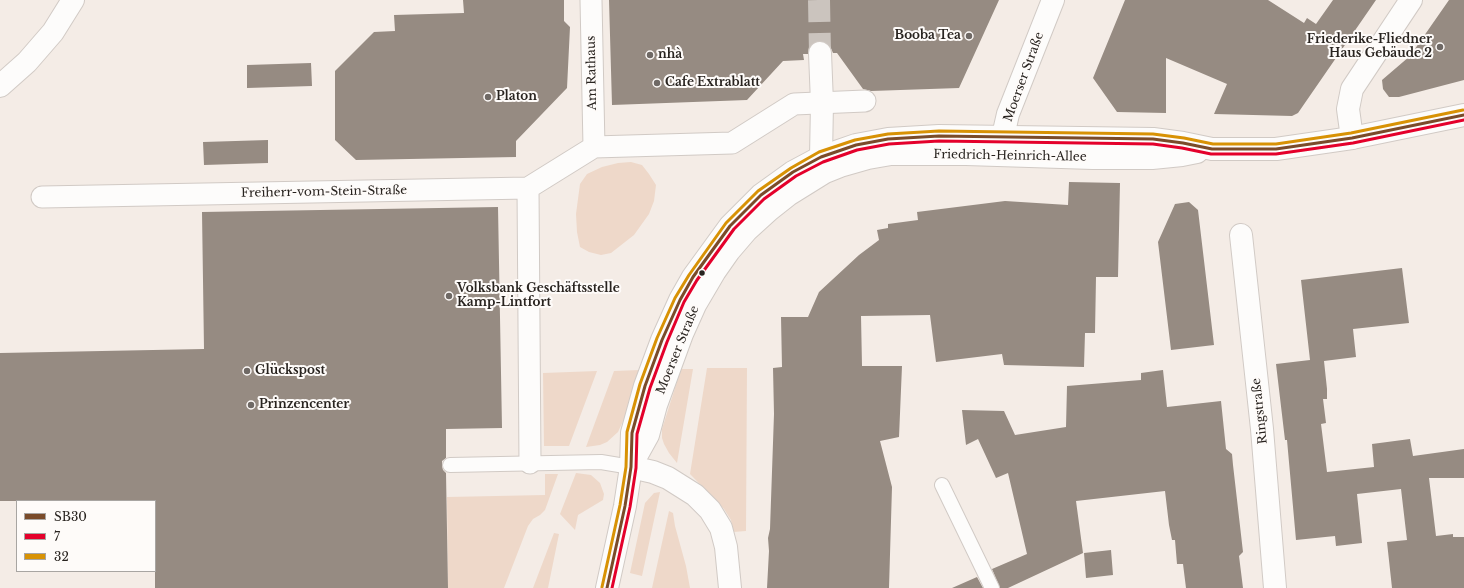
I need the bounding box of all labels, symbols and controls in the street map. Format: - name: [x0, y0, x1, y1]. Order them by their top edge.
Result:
- place label: Booba Tea: [895, 29, 961, 43]
- street label: Moerser Straße: [1001, 30, 1047, 124]
- marker: Booba Tea: [964, 31, 974, 41]
- place label: Friederike-Fliedner Haus Gebäude 2: [1307, 33, 1432, 61]
- street label: Am Rathaus: [584, 36, 600, 110]
- marker: Friederike-Fliedner Haus Gebäude 2: [1435, 42, 1445, 52]
- place label: nhà: [658, 48, 682, 62]
- marker: nhà: [645, 50, 655, 60]
- place label: Cafe Extrablatt: [665, 76, 760, 90]
- marker: Cafe Extrablatt: [652, 78, 662, 88]
- place label: Platon: [496, 90, 537, 104]
- marker: Platon: [483, 92, 493, 102]
- street label: Friedrich-Heinrich-Allee: [933, 147, 1087, 165]
- street label: Freiherr-vom-Stein-Straße: [241, 183, 407, 201]
- unlabelled marker: [697, 268, 707, 278]
- place label: Volksbank Geschäftsstelle Kamp-Lintfort: [457, 282, 620, 310]
- marker: Volksbank Geschäftsstelle Kamp-Lintfort: [444, 291, 454, 301]
- street label: Moerser Straße: [654, 304, 702, 396]
- place label: Glückspost: [255, 364, 325, 378]
- marker: Glückspost: [242, 366, 252, 376]
- street label: Ringstraße: [1249, 377, 1271, 445]
- place label: Prinzencenter: [259, 398, 349, 412]
- marker: Prinzencenter: [246, 400, 256, 410]
- legend: [16, 500, 156, 572]
- text: SB30: [54, 509, 87, 524]
- text: 7: [54, 529, 60, 544]
- text: 32: [54, 549, 69, 564]

